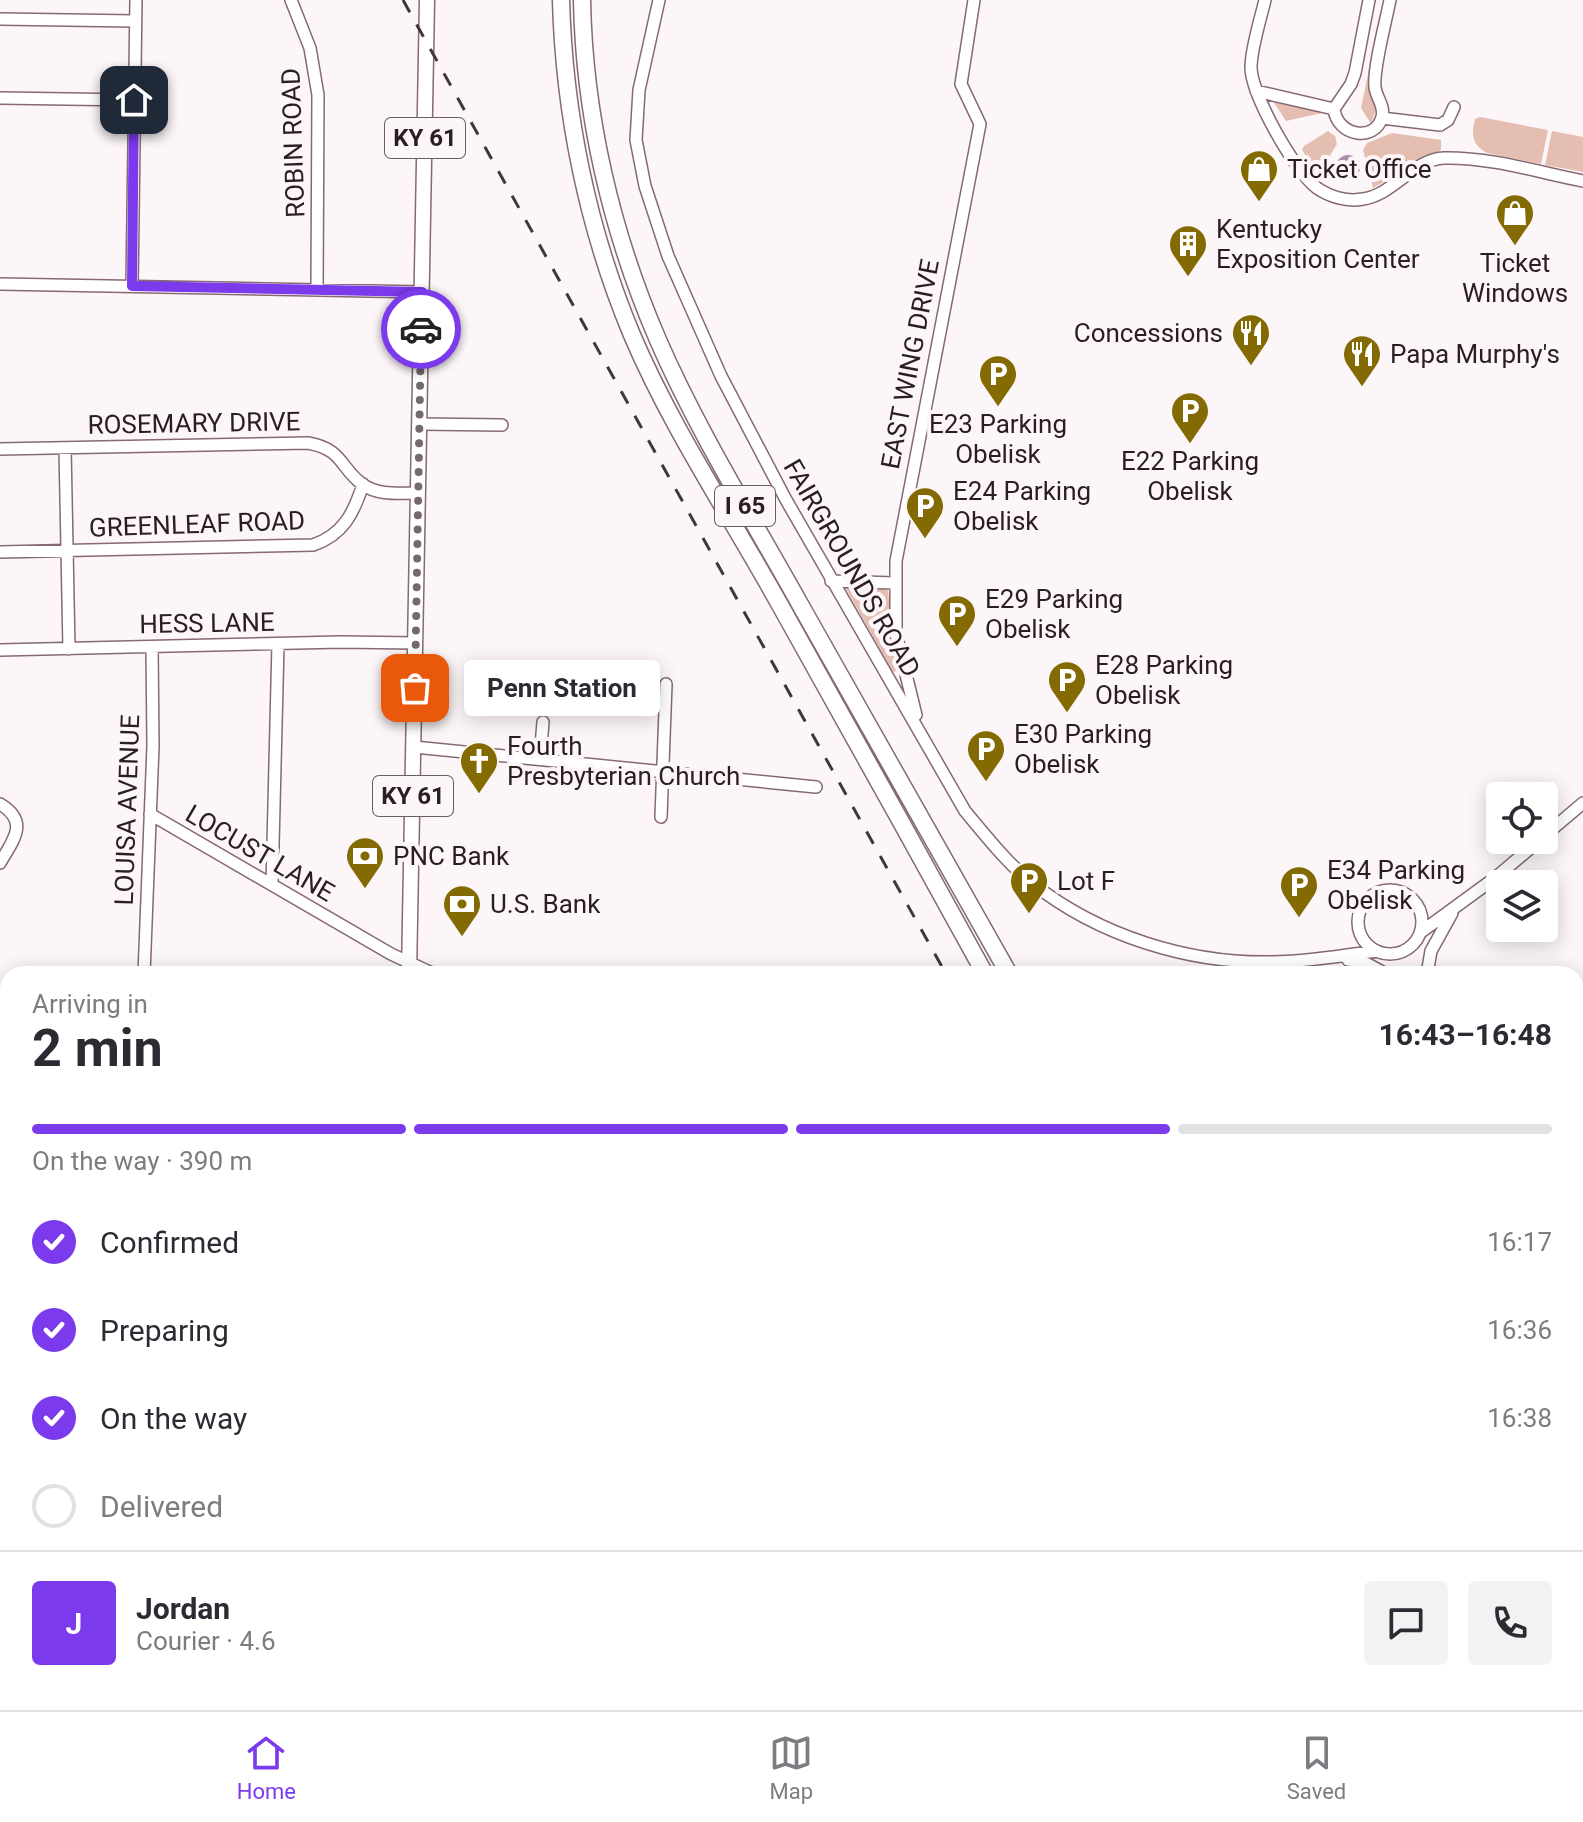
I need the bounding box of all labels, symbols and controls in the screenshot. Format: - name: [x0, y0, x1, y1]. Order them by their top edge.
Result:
- pin: [100, 66, 168, 134]
- street label: ROBIN ROAD: [275, 68, 311, 218]
- icon: home: [112, 78, 156, 122]
- road number: KY 61: [385, 118, 465, 158]
- shop icon: Ticket Office: [1238, 148, 1280, 203]
- place label: Ticket Office: [1287, 154, 1432, 184]
- shop icon: Ticket Windows: [1494, 192, 1536, 247]
- place label: Kentucky Exposition Center: [1216, 214, 1420, 274]
- building icon: Kentucky Exposition Center: [1167, 223, 1209, 278]
- place label: Ticket Windows: [1462, 248, 1568, 308]
- street label: EAST WING DRIVE: [875, 257, 945, 471]
- courier: [381, 289, 461, 369]
- icon: car: [399, 307, 443, 351]
- restaurant icon: Concessions: [1230, 312, 1272, 367]
- place label: Concessions: [1074, 318, 1223, 348]
- restaurant icon: Papa Murphy's: [1341, 333, 1383, 388]
- place label: Papa Murphy's: [1390, 339, 1560, 369]
- parking icon: E23 Parking Obelisk: [977, 353, 1019, 408]
- parking icon: E22 Parking Obelisk: [1169, 390, 1211, 445]
- street label: ROSEMARY DRIVE: [87, 406, 301, 440]
- place label: E23 Parking Obelisk: [929, 409, 1067, 469]
- place label: E22 Parking Obelisk: [1121, 446, 1259, 506]
- street label: FAIRGROUNDS ROAD: [778, 454, 926, 682]
- place label: E24 Parking Obelisk: [953, 476, 1091, 536]
- parking icon: E24 Parking Obelisk: [904, 485, 946, 540]
- road number: I 65: [715, 486, 775, 526]
- street label: GREENLEAF ROAD: [89, 505, 305, 543]
- place label: E29 Parking Obelisk: [985, 584, 1123, 644]
- parking icon: E29 Parking Obelisk: [936, 593, 978, 648]
- street label: HESS LANE: [139, 607, 275, 639]
- place label: E28 Parking Obelisk: [1095, 650, 1233, 710]
- pin: [381, 654, 449, 722]
- parking icon: E28 Parking Obelisk: [1046, 659, 1088, 714]
- callout: Penn Station: [463, 660, 659, 716]
- icon: bag: [393, 666, 437, 710]
- text: Penn Station: [487, 673, 637, 703]
- street label: LOUISA AVENUE: [109, 714, 145, 906]
- place label: E30 Parking Obelisk: [1014, 719, 1152, 779]
- parking icon: E30 Parking Obelisk: [965, 728, 1007, 783]
- place label: Fourth Presbyterian Church: [507, 731, 740, 791]
- church icon: Fourth Presbyterian Church: [458, 740, 500, 795]
- road number: KY 61: [373, 776, 453, 816]
- map controls: [1486, 782, 1558, 942]
- button: locate: [1486, 782, 1558, 854]
- street label: LOCUST LANE: [180, 798, 340, 908]
- bank icon: PNC Bank: [344, 835, 386, 890]
- place label: PNC Bank: [393, 841, 510, 871]
- place label: E34 Parking Obelisk: [1327, 855, 1465, 915]
- parking icon: Lot F: [1008, 860, 1050, 915]
- parking icon: E34 Parking Obelisk: [1278, 864, 1320, 919]
- place label: Lot F: [1057, 866, 1115, 896]
- button: layers: [1486, 870, 1558, 942]
- bank icon: U.S. Bank: [441, 883, 483, 938]
- place label: U.S. Bank: [490, 889, 601, 919]
- text: Arriving in: [32, 989, 148, 1019]
- text: 16:43–16:48: [1378, 1017, 1552, 1052]
- text: 2 min: [32, 1018, 163, 1079]
- text: On the way · 390 m: [32, 1146, 252, 1176]
- icon: check: [32, 1220, 76, 1264]
- text: Confirmed: [100, 1225, 239, 1260]
- text: 16:17: [1487, 1227, 1552, 1257]
- icon: check: [32, 1308, 76, 1352]
- text: Preparing: [100, 1313, 229, 1348]
- text: 16:36: [1487, 1315, 1552, 1345]
- icon: check: [32, 1396, 76, 1440]
- text: On the way: [100, 1401, 247, 1436]
- text: 16:38: [1487, 1403, 1552, 1433]
- text: Delivered: [100, 1489, 223, 1524]
- button: chat: [1364, 1581, 1448, 1665]
- button: phone: [1468, 1581, 1552, 1665]
- text: Jordan: [136, 1591, 230, 1626]
- text: J: [66, 1606, 82, 1641]
- text: Courier · 4.6: [136, 1626, 276, 1656]
- tab: Home: [237, 1731, 296, 1804]
- tab: Map: [769, 1731, 813, 1804]
- tab: Saved: [1287, 1731, 1346, 1804]

